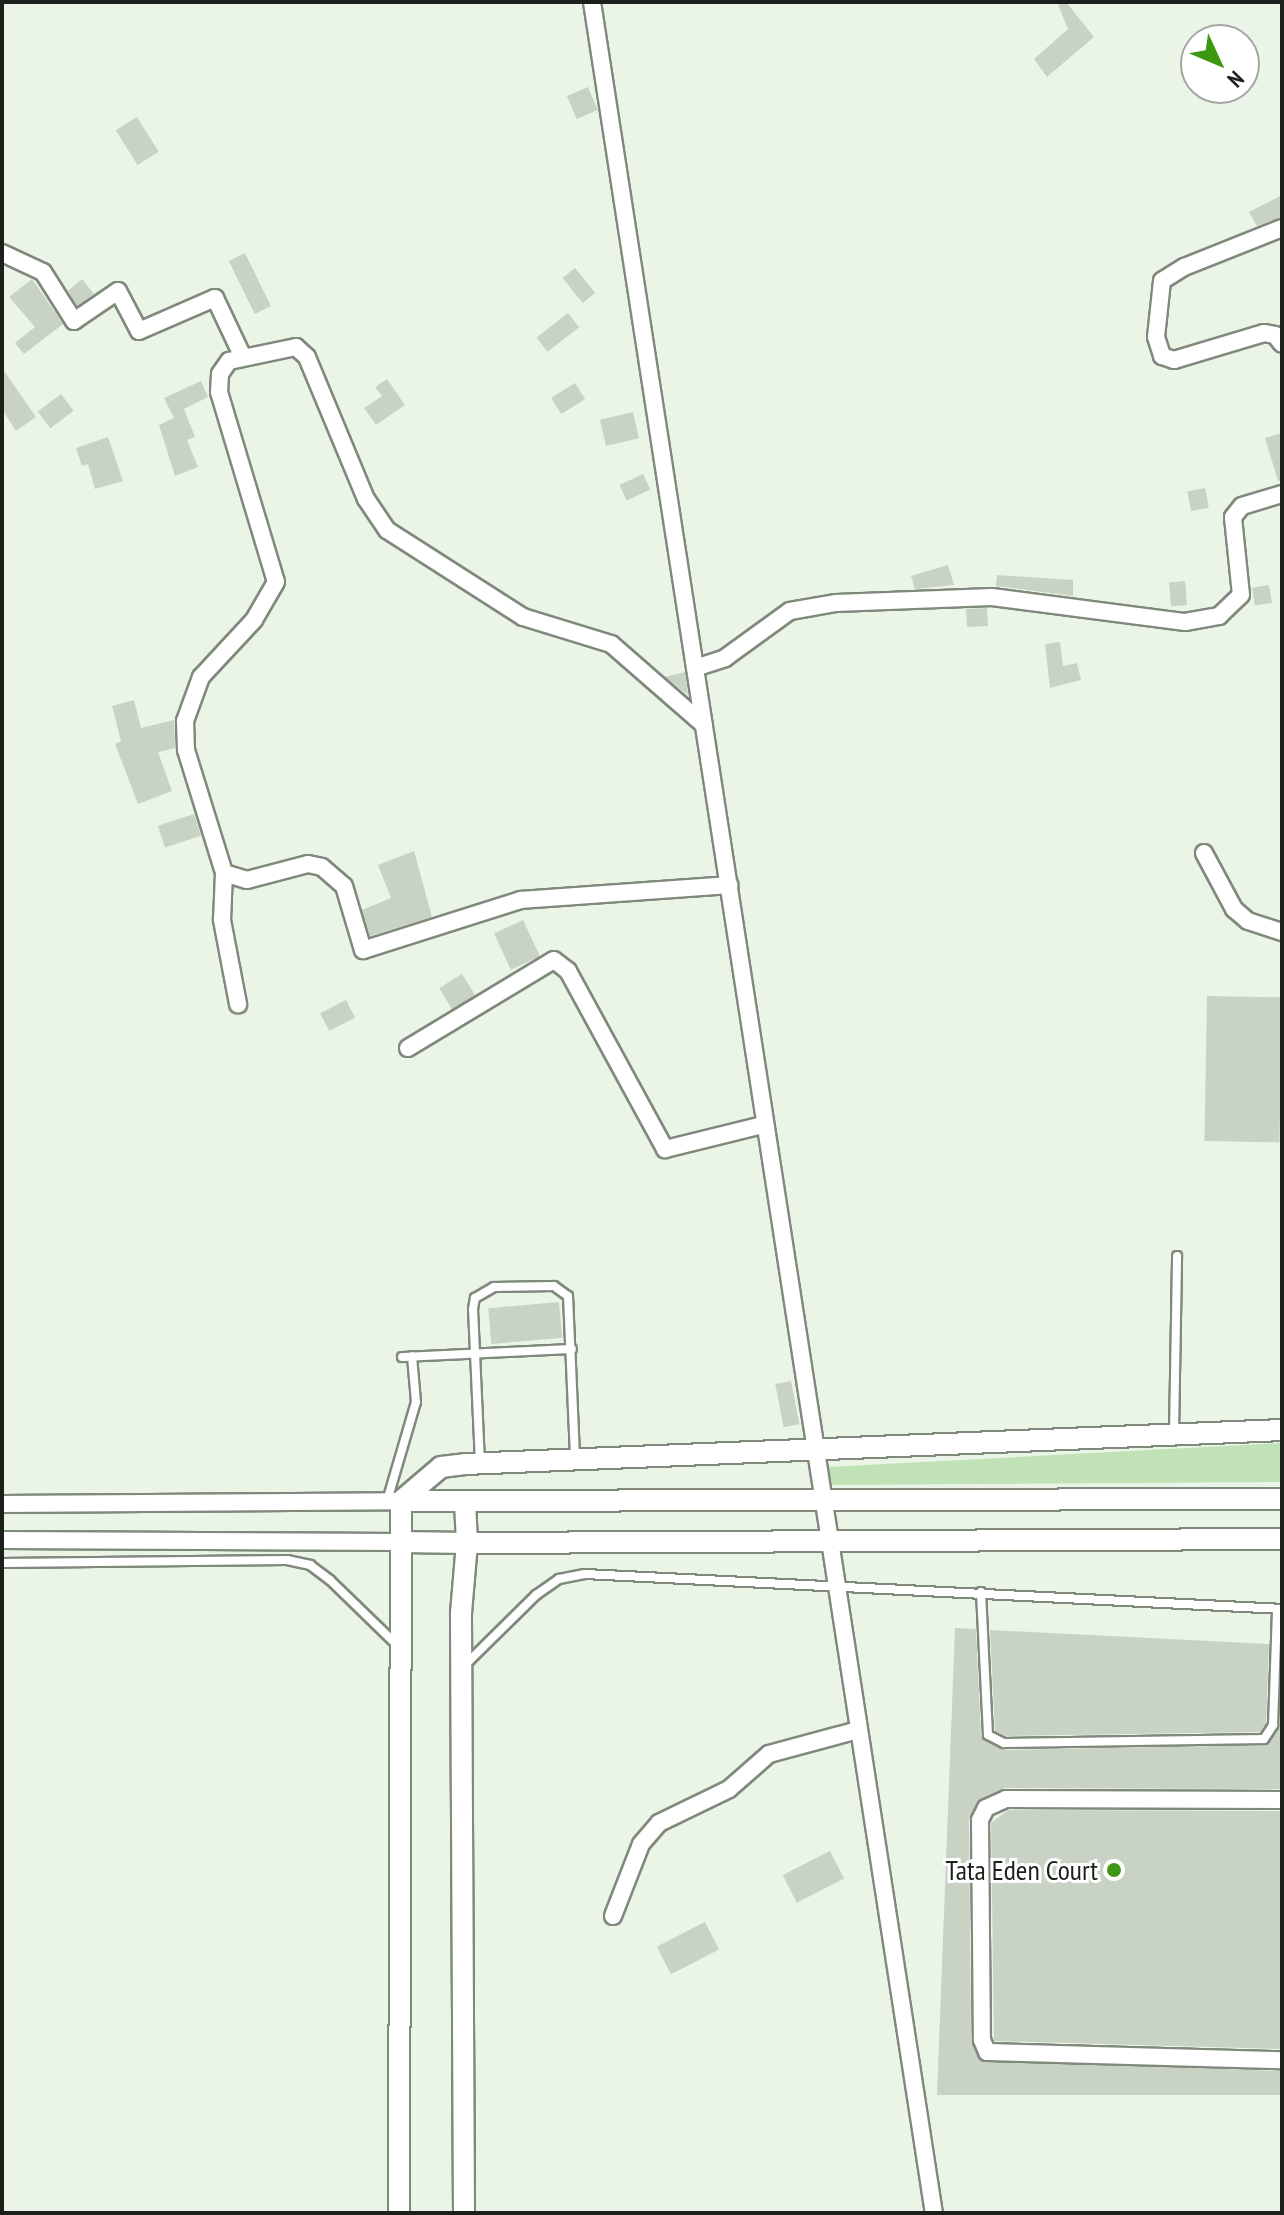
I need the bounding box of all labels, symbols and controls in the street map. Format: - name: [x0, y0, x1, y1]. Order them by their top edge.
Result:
- north arrow: [1180, 24, 1260, 104]
- text: N: [1222, 65, 1250, 93]
- place label: Tata Eden Court: [946, 1853, 1098, 1887]
- marker: Tata Eden Court: [1105, 1861, 1123, 1879]

